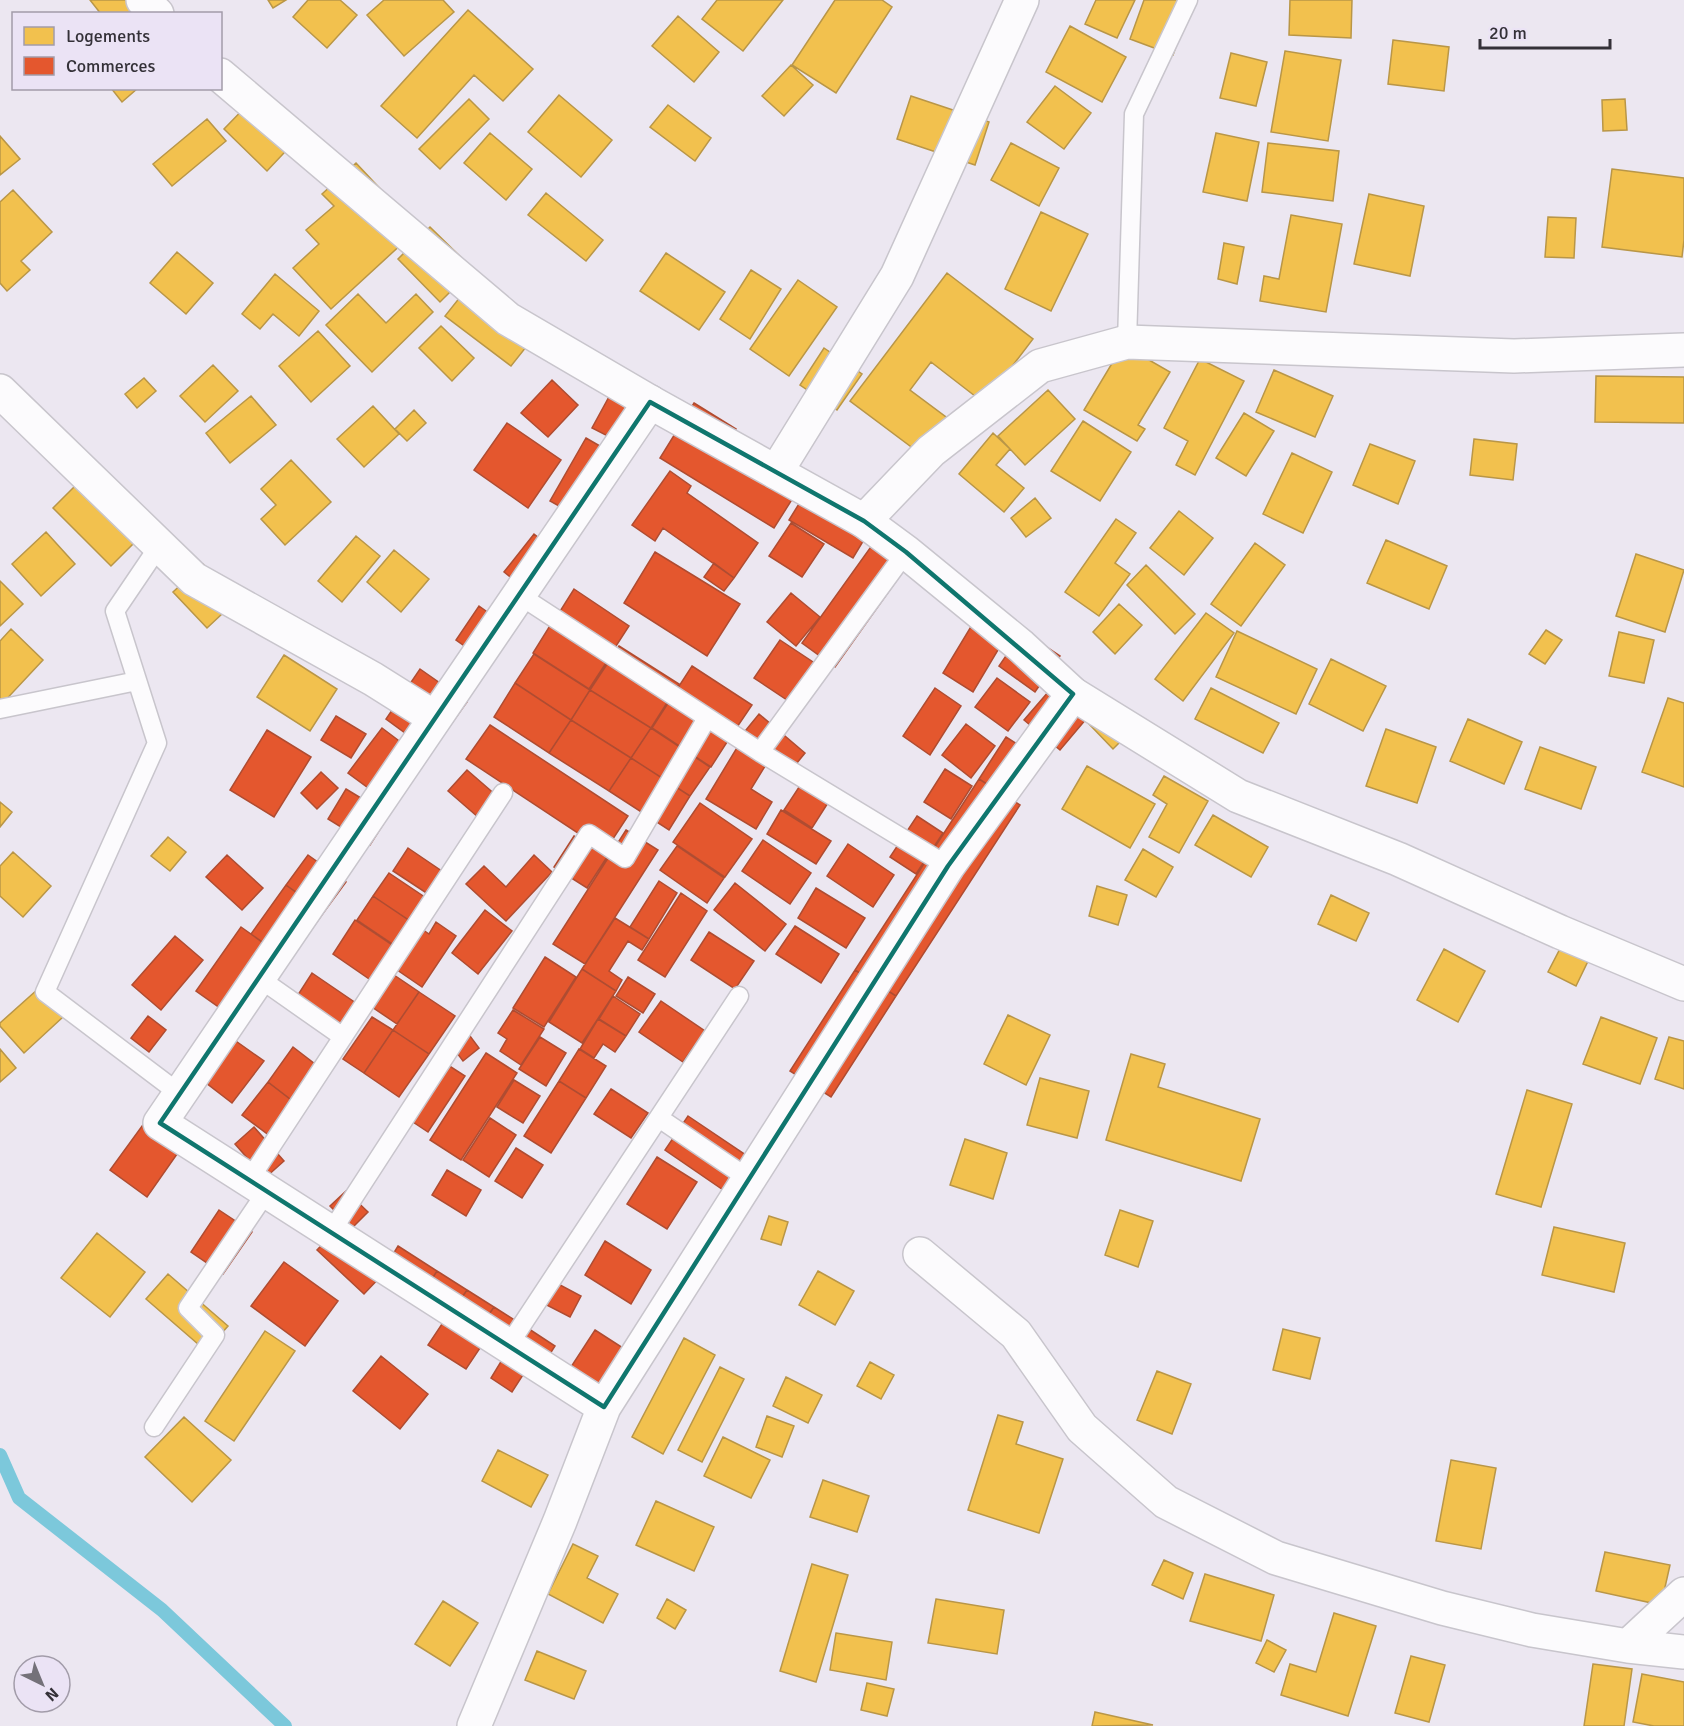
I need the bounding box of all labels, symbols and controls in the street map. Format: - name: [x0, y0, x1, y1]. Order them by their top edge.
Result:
- legend: [12, 12, 222, 90]
- scale bar: [1480, 12, 1610, 50]
- text: 20 m: [1489, 22, 1527, 44]
- text: Logements: [66, 25, 150, 47]
- text: Commerces: [66, 55, 155, 77]
- north arrow: [12, 1654, 72, 1714]
- text: N: [41, 1683, 62, 1705]

